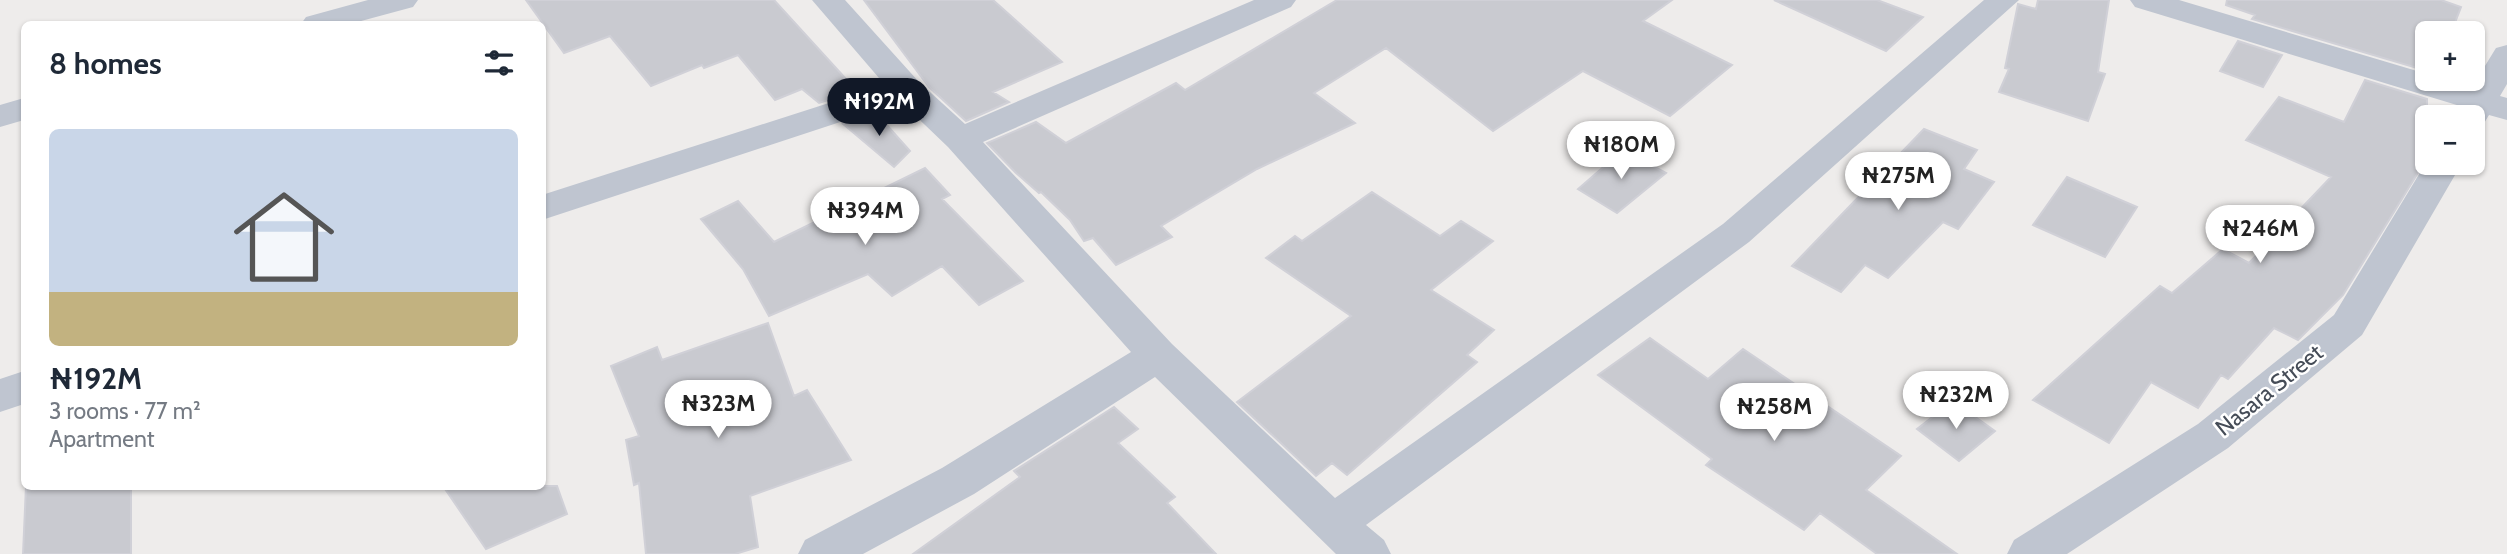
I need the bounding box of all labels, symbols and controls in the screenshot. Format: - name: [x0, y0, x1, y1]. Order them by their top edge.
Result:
- map controls: [2415, 21, 2485, 175]
- button: +: [2415, 21, 2485, 91]
- icon: filters: [480, 44, 518, 82]
- text: 8 homes: [49, 45, 162, 82]
- pin: ₦192M: [830, 78, 928, 138]
- text: ₦192M: [843, 87, 915, 115]
- button: −: [2415, 105, 2485, 175]
- pin: ₦180M: [1572, 122, 1670, 181]
- text: ₦180M: [1583, 130, 1659, 158]
- pin: ₦275M: [1849, 152, 1947, 212]
- text: ₦275M: [1861, 161, 1935, 189]
- icon: home: [221, 174, 347, 300]
- pin: ₦394M: [816, 188, 914, 247]
- text: ₦394M: [826, 196, 904, 224]
- pin: ₦246M: [2211, 205, 2309, 265]
- text: ₦246M: [2221, 214, 2299, 242]
- street label: Nasara Street: [2210, 338, 2329, 442]
- text: ₦192M: [49, 360, 142, 397]
- pin: ₦232M: [1907, 372, 2005, 431]
- pin: ₦323M: [669, 380, 767, 440]
- text: ₦232M: [1919, 380, 1993, 408]
- pin: ₦258M: [1725, 384, 1823, 443]
- text: ₦323M: [681, 389, 755, 417]
- text: ₦258M: [1736, 392, 1812, 420]
- text: 3 rooms · 77 m²: [49, 397, 201, 425]
- text: Apartment: [49, 425, 154, 453]

